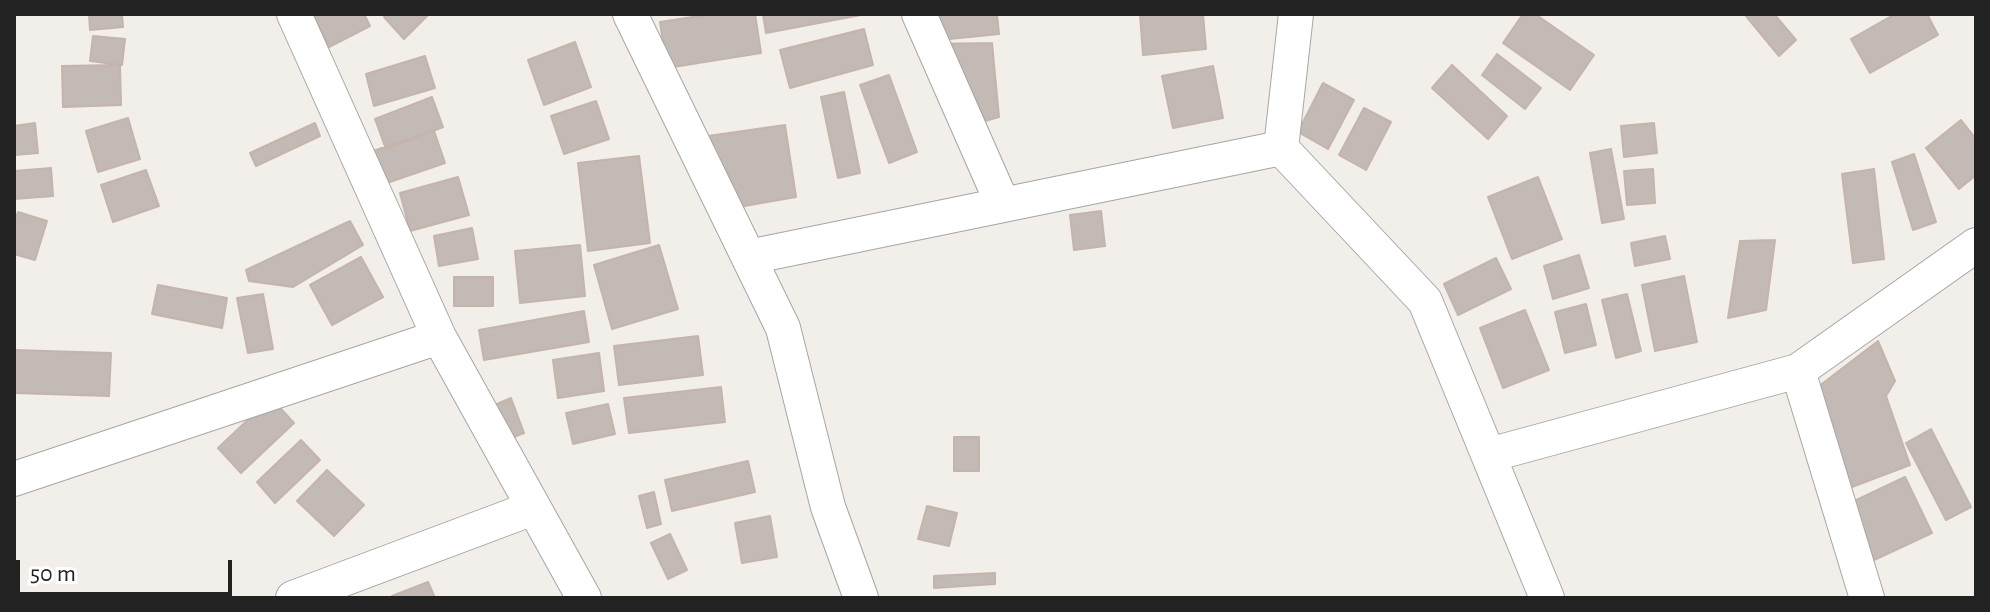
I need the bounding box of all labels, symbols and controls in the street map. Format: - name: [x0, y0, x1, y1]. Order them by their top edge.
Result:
- scale bar: [20, 544, 236, 594]
- text: 50 m: [30, 562, 76, 586]

